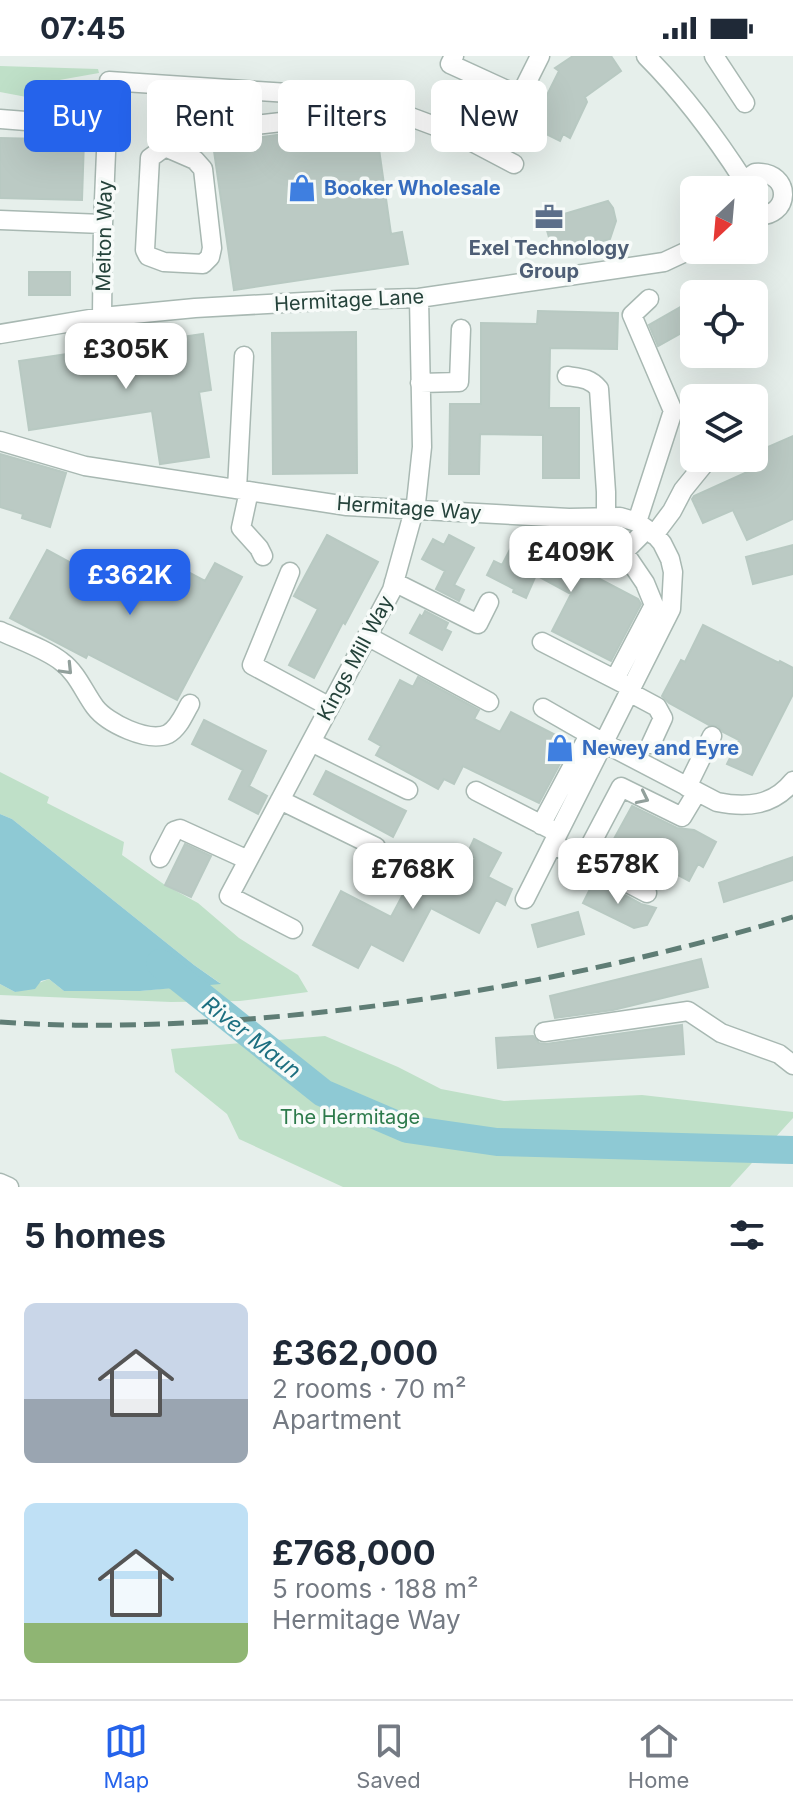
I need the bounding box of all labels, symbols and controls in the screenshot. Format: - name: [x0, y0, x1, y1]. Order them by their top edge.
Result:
- text: 07:45: [40, 10, 126, 46]
- chip: Buy: [24, 80, 131, 152]
- chip: Rent: [147, 80, 262, 152]
- chip: Filters: [278, 80, 415, 152]
- chip: New: [431, 80, 547, 152]
- shop icon: Booker Wholesale: [287, 173, 317, 203]
- place label: Booker Wholesale: [324, 176, 501, 200]
- north arrow: [680, 176, 768, 264]
- map controls: [680, 176, 768, 472]
- street label: Melton Way: [91, 180, 117, 292]
- office icon: Exel Technology Group: [534, 202, 564, 232]
- place label: Exel Technology Group: [469, 236, 629, 283]
- button: locate: [680, 280, 768, 368]
- street label: Hermitage Lane: [273, 284, 425, 316]
- pin: £305K: [70, 323, 182, 391]
- text: £305K: [83, 333, 169, 364]
- button: layers: [680, 384, 768, 472]
- street label: Hermitage Way: [336, 491, 482, 525]
- pin: £409K: [515, 526, 627, 594]
- text: £409K: [527, 536, 615, 567]
- pin: £362K: [74, 549, 186, 617]
- text: £362K: [87, 559, 173, 590]
- street label: Kings Mill Way: [312, 591, 398, 725]
- one-way arrow: [58, 659, 73, 674]
- shop icon: Newey and Eyre: [545, 733, 575, 763]
- place label: Newey and Eyre: [582, 736, 739, 760]
- one-way arrow: [634, 788, 649, 803]
- pin: £578K: [562, 838, 674, 906]
- pin: £768K: [357, 843, 469, 911]
- text: £578K: [576, 848, 660, 879]
- text: £768K: [371, 853, 455, 884]
- water label: River Maun: [198, 990, 306, 1084]
- park label: The Hermitage: [280, 1105, 420, 1129]
- icon: filters: [725, 1213, 769, 1257]
- text: 5 homes: [24, 1215, 166, 1256]
- text: £362,000: [272, 1332, 438, 1373]
- icon: home: [88, 1335, 184, 1431]
- text: 2 rooms · 70 m²: [272, 1373, 467, 1404]
- text: Apartment: [272, 1404, 401, 1435]
- text: £768,000: [272, 1532, 436, 1573]
- icon: home: [88, 1535, 184, 1631]
- text: 5 rooms · 188 m²: [272, 1573, 479, 1604]
- text: Hermitage Way: [272, 1604, 461, 1635]
- tab: Map: [104, 1719, 149, 1793]
- tab: Saved: [356, 1719, 421, 1793]
- tab: Home: [628, 1719, 689, 1793]

